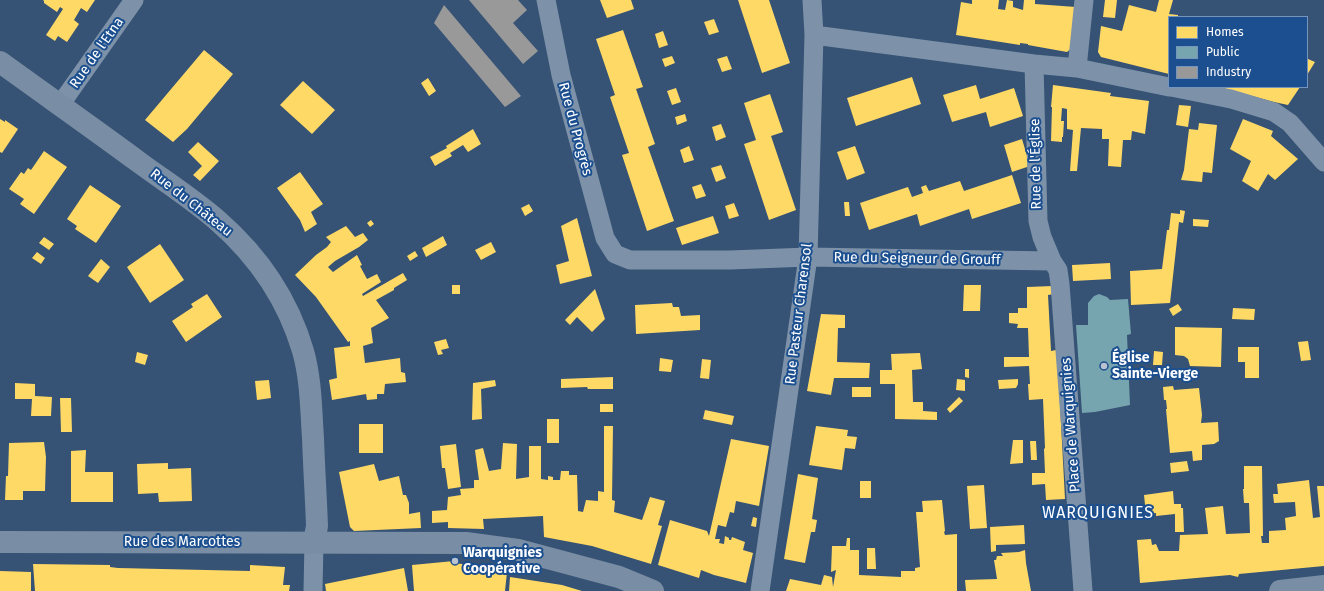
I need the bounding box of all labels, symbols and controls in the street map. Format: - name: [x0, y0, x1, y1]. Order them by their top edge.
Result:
- street label: Rue de l'Etna: [66, 14, 128, 92]
- legend: [1168, 16, 1308, 88]
- text: Homes: [1206, 25, 1244, 39]
- text: Public: [1206, 45, 1239, 59]
- text: Industry: [1206, 65, 1251, 79]
- street label: Rue du Progrès: [555, 81, 595, 177]
- street label: Rue de l'Église: [1027, 118, 1045, 210]
- street label: Rue du Château: [147, 166, 235, 240]
- street label: Rue Pasteur Charensol: [782, 242, 816, 386]
- street label: Rue du Seigneur de Grouff: [833, 249, 1001, 269]
- place label: Église Sainte-Vierge: [1112, 350, 1198, 382]
- street label: Place de Warquignies: [1058, 357, 1084, 493]
- marker: Église Sainte-Vierge: [1099, 361, 1109, 371]
- district label: WARQUIGNIES: [1042, 504, 1154, 524]
- street label: Rue des Marcottes: [124, 534, 240, 550]
- place label: Warquignies Coopérative: [463, 545, 542, 578]
- marker: Warquignies Coopérative: [450, 556, 460, 566]

